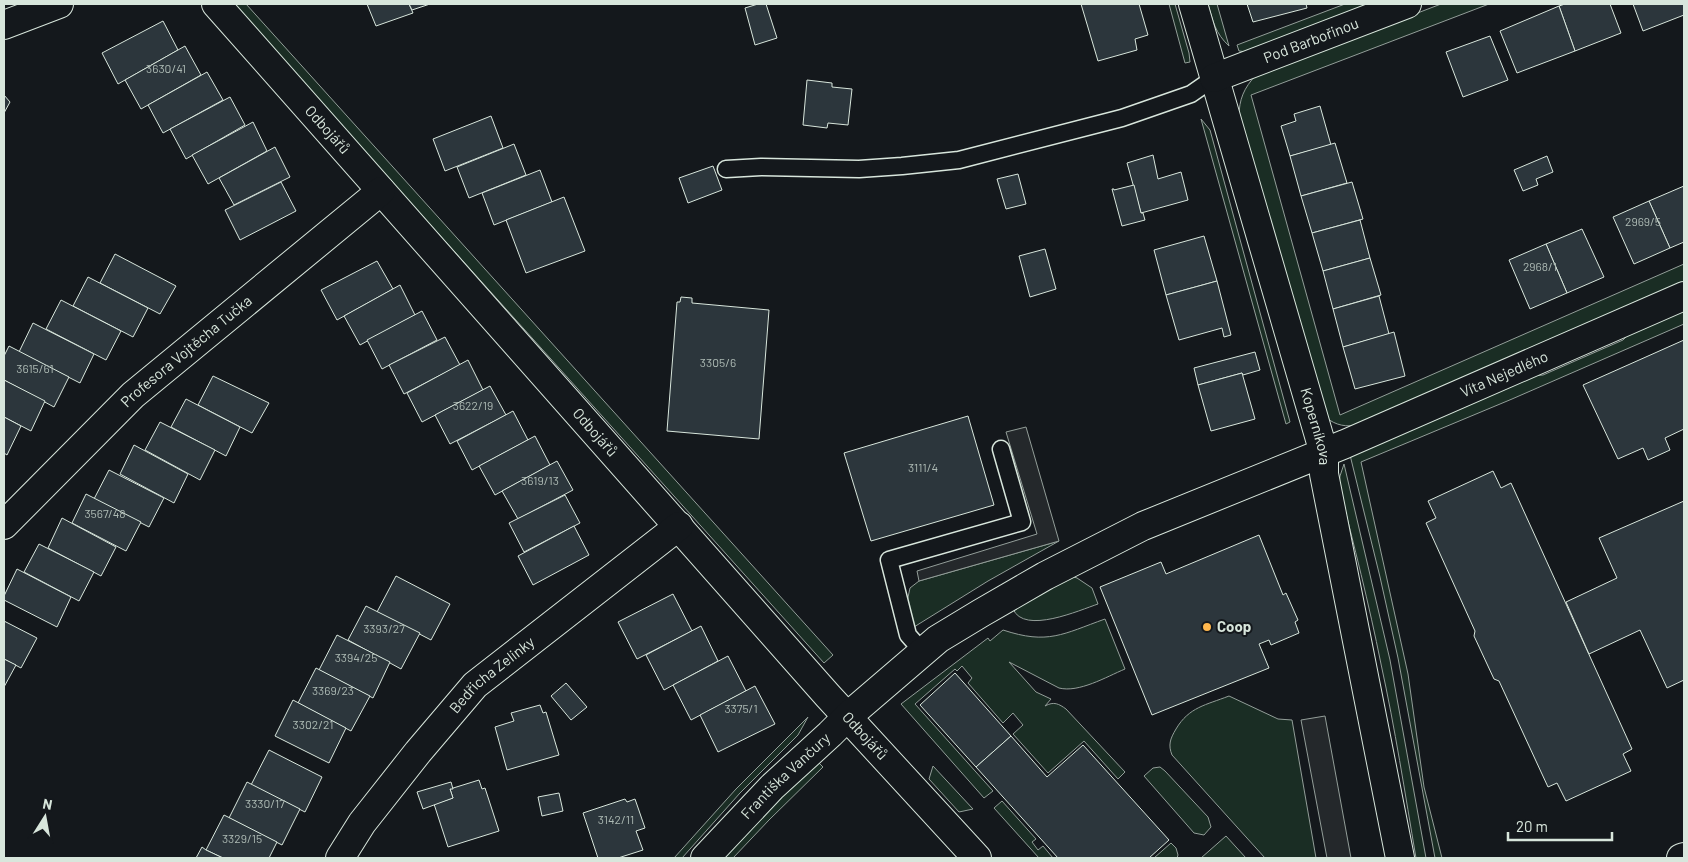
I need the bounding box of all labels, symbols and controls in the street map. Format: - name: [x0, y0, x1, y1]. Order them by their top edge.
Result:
- street label: Pod Barbořinou: [1261, 13, 1361, 66]
- house number: 3630/41: [146, 61, 186, 75]
- street label: Odbojářů: [302, 101, 354, 157]
- house number: 2969/5: [1625, 214, 1661, 228]
- house number: 2968/1: [1523, 259, 1557, 273]
- street label: Profesora Vojtěcha Tučka: [116, 291, 255, 410]
- street label: Víta Nejedlého: [1457, 347, 1550, 401]
- house number: 3305/6: [700, 355, 736, 369]
- house number: 3615/61: [16, 361, 54, 375]
- street label: Koperníkova: [1297, 385, 1334, 465]
- house number: 3622/19: [453, 398, 493, 412]
- street label: Odbojářů: [569, 404, 622, 460]
- house number: 3111/4: [908, 460, 938, 474]
- house number: 3619/13: [521, 473, 559, 487]
- house number: 3567/48: [84, 506, 126, 520]
- place label: Coop: [1217, 617, 1251, 635]
- house number: 3393/27: [363, 621, 405, 635]
- marker: Coop: [1201, 621, 1213, 633]
- street label: Bedřicha Zelinky: [445, 632, 538, 716]
- house number: 3394/25: [335, 650, 377, 664]
- house number: 3369/23: [312, 683, 354, 697]
- house number: 3375/1: [724, 701, 758, 715]
- street label: Odbojářů: [839, 708, 892, 763]
- house number: 3302/21: [293, 717, 333, 731]
- street label: Františka Vančury: [737, 729, 833, 822]
- north arrow: [20, 792, 70, 842]
- text: N: [41, 795, 54, 813]
- house number: 3330/17: [245, 796, 285, 810]
- scale bar: [1508, 810, 1612, 842]
- house number: 3142/11: [598, 812, 634, 826]
- text: 20 m: [1516, 817, 1548, 835]
- house number: 3329/15: [222, 831, 262, 845]

